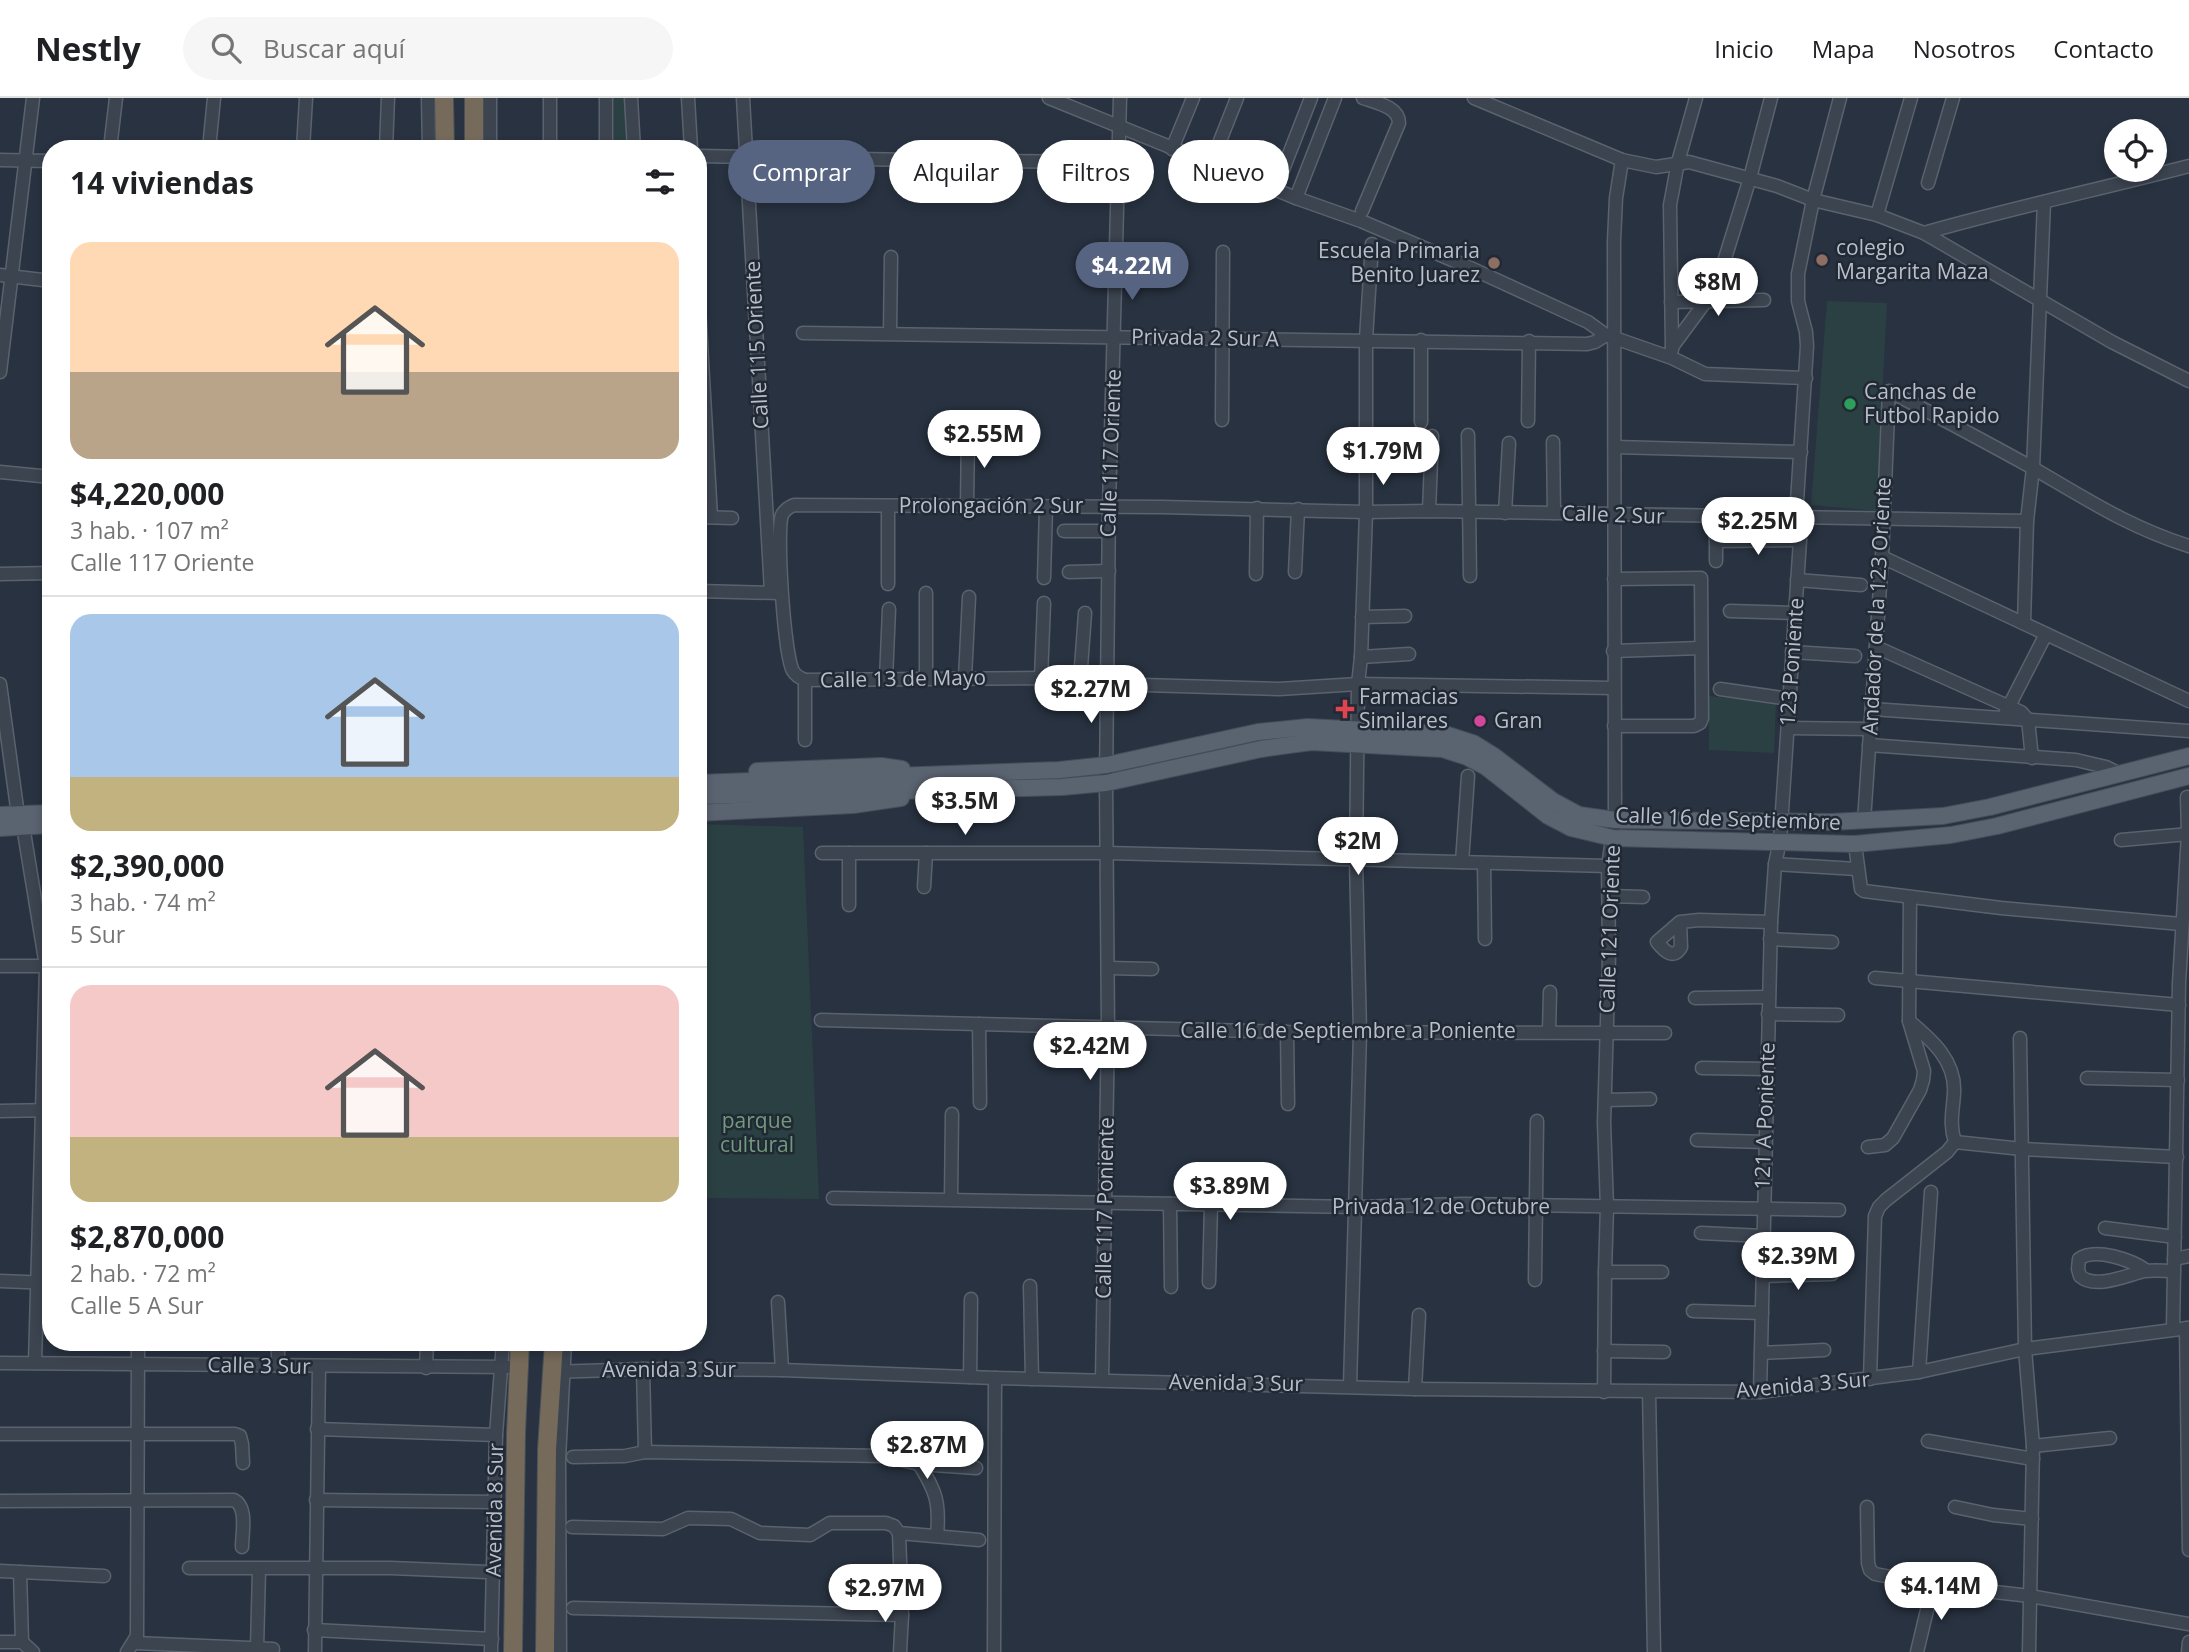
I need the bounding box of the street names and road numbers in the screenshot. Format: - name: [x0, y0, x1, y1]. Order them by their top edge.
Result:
- street label: Calle 115 Oriente: [738, 260, 774, 430]
- street label: Privada 2 Sur A: [1131, 322, 1280, 352]
- street label: Calle 117 Oriente: [1093, 368, 1127, 538]
- street label: Andador de la 123 Oriente: [1855, 476, 1897, 736]
- street label: Prolongación 2 Sur: [899, 491, 1084, 519]
- street label: Calle 2 Sur: [1561, 498, 1666, 530]
- street label: 123 Poniente: [1773, 597, 1809, 727]
- street label: Calle 13 de Mayo: [820, 663, 986, 693]
- street label: Calle 16 de Septiembre: [1615, 800, 1841, 836]
- street label: Calle 121 Oriente: [1592, 844, 1626, 1014]
- street label: Calle 16 de Septiembre a Poniente: [1180, 1016, 1516, 1044]
- street label: 121 A Poniente: [1747, 1042, 1781, 1190]
- street label: Calle 117 Poniente: [1088, 1117, 1120, 1299]
- street label: Privada 12 de Octubre: [1332, 1192, 1550, 1220]
- street label: Calle 3 Sur: [207, 1350, 311, 1380]
- street label: Avenida 3 Sur: [602, 1355, 736, 1383]
- street label: Avenida 3 Sur: [1735, 1364, 1871, 1404]
- street label: Avenida 3 Sur: [1169, 1367, 1304, 1397]
- street label: Avenida 8 Sur: [479, 1442, 509, 1577]

